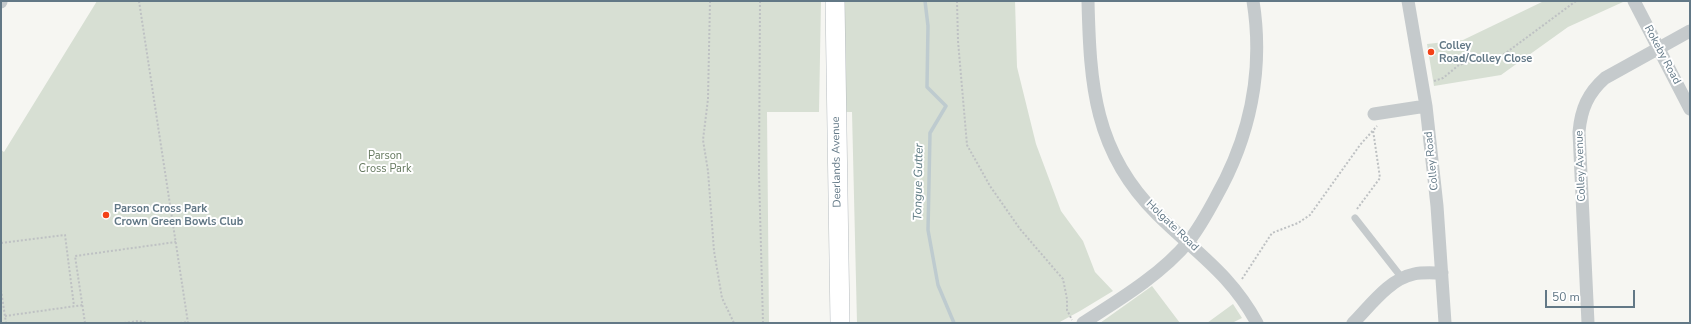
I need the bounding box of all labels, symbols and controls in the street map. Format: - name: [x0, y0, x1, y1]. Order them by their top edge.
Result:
- street label: Rokeby Road: [1641, 23, 1683, 87]
- place label: Colley Road/Colley Close: [1439, 39, 1532, 65]
- marker: Colley Road/Colley Close: [1426, 47, 1436, 57]
- street label: Deerlands Avenue: [830, 116, 844, 208]
- street label: Colley Avenue: [1573, 130, 1589, 202]
- street label: Colley Road: [1422, 131, 1442, 191]
- water label: Tongue Gutter: [911, 143, 927, 221]
- park label: Parson Cross Park: [359, 149, 411, 175]
- street label: Holgate Road: [1143, 198, 1201, 254]
- place label: Parson Cross Park Crown Green Bowls Club: [114, 202, 243, 228]
- marker: Parson Cross Park Crown Green Bowls Club: [101, 210, 111, 220]
- scale bar: [1547, 282, 1637, 308]
- text: 50 m: [1552, 289, 1580, 305]

